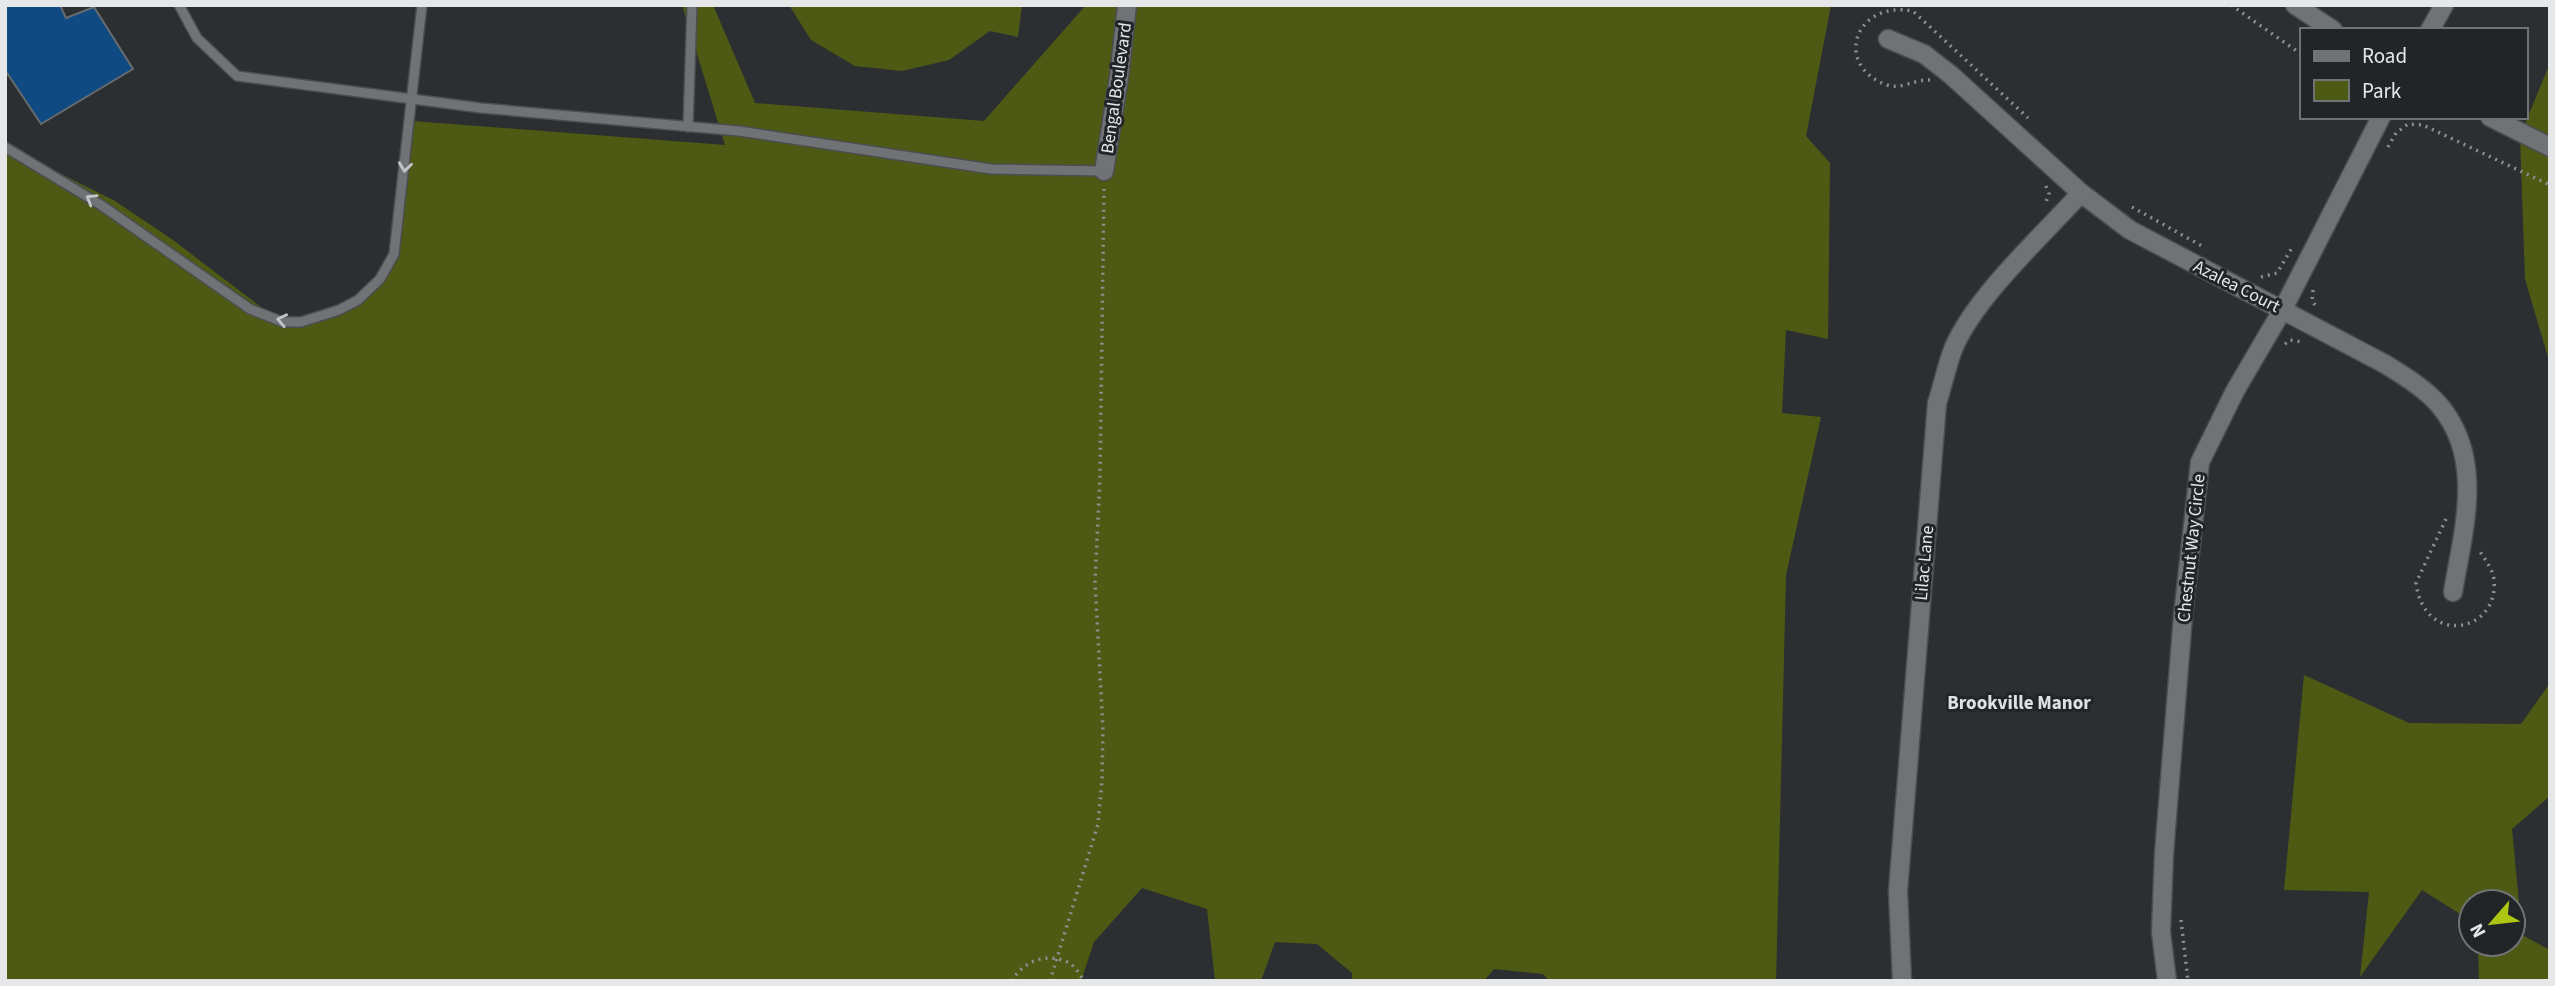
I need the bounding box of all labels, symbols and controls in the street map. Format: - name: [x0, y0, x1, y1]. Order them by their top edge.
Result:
- street label: Bengal Boulevard: [1095, 21, 1138, 155]
- legend: [2300, 28, 2527, 119]
- text: Road: [2362, 41, 2407, 71]
- text: Park: [2362, 76, 2402, 106]
- one-way arrow: [397, 161, 412, 173]
- one-way arrow: [85, 194, 98, 207]
- street label: Azalea Court: [2189, 254, 2284, 319]
- one-way arrow: [276, 313, 288, 328]
- street label: Chestnut Way Circle: [2171, 473, 2212, 623]
- street label: Lilac Lane: [1909, 524, 1940, 602]
- district label: Brookville Manor: [1947, 690, 2091, 717]
- north arrow: [2457, 888, 2527, 958]
- text: N: [2463, 918, 2493, 942]

